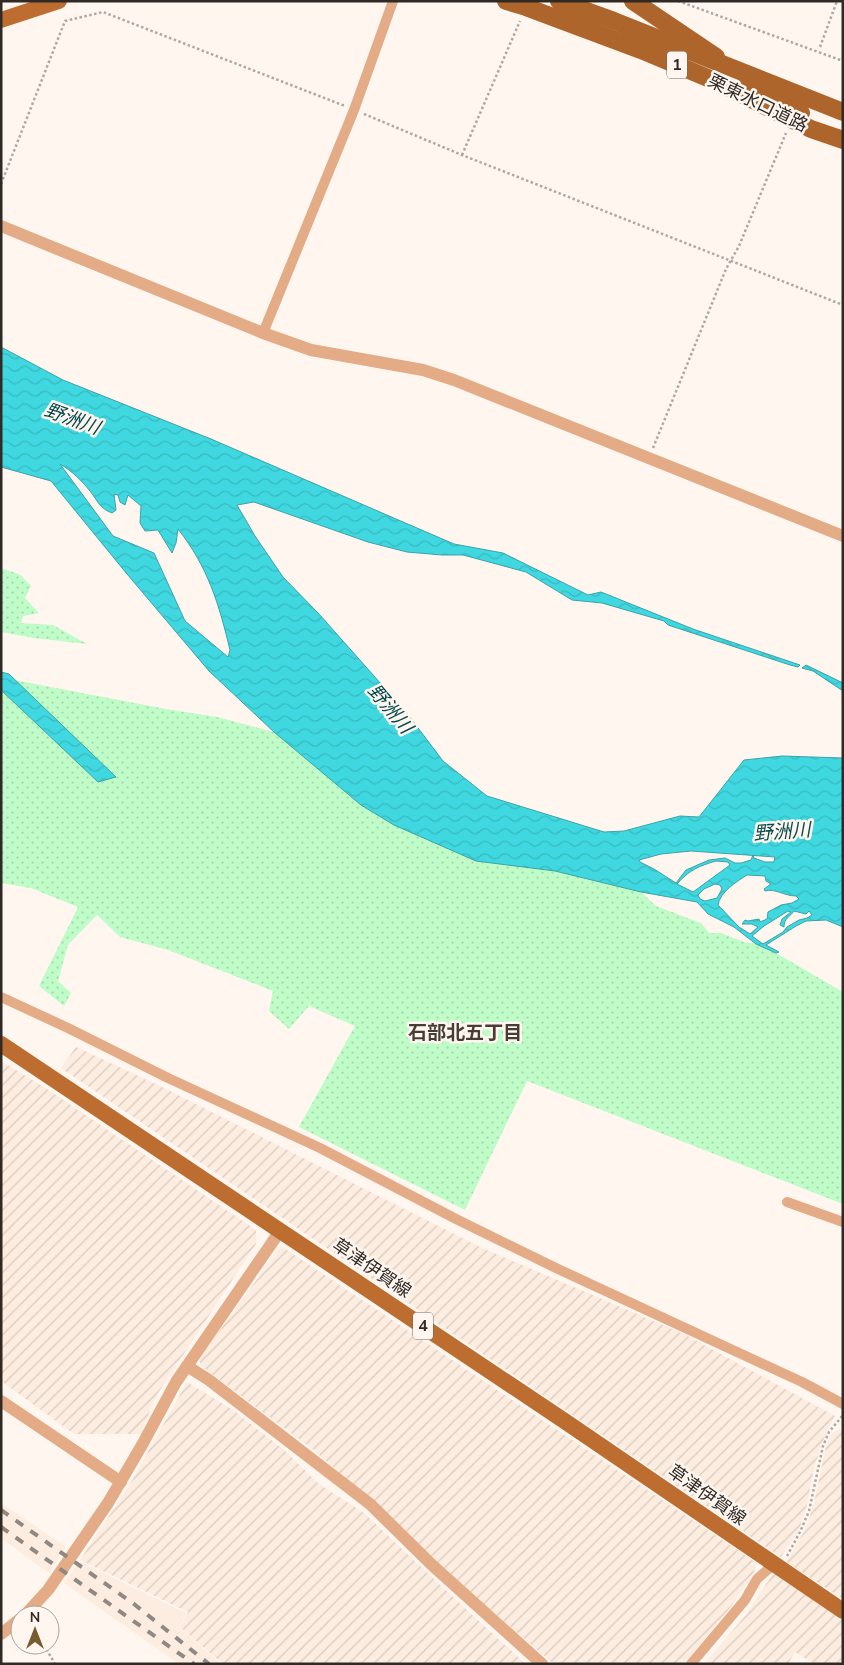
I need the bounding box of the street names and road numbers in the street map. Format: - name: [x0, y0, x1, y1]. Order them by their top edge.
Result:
- road number: 1: [667, 52, 687, 78]
- street label: 栗東水口道路: [704, 69, 812, 137]
- street label: 草津伊賀線: [328, 1233, 416, 1303]
- road number: 4: [413, 1312, 433, 1340]
- street label: 草津伊賀線: [663, 1459, 751, 1531]

